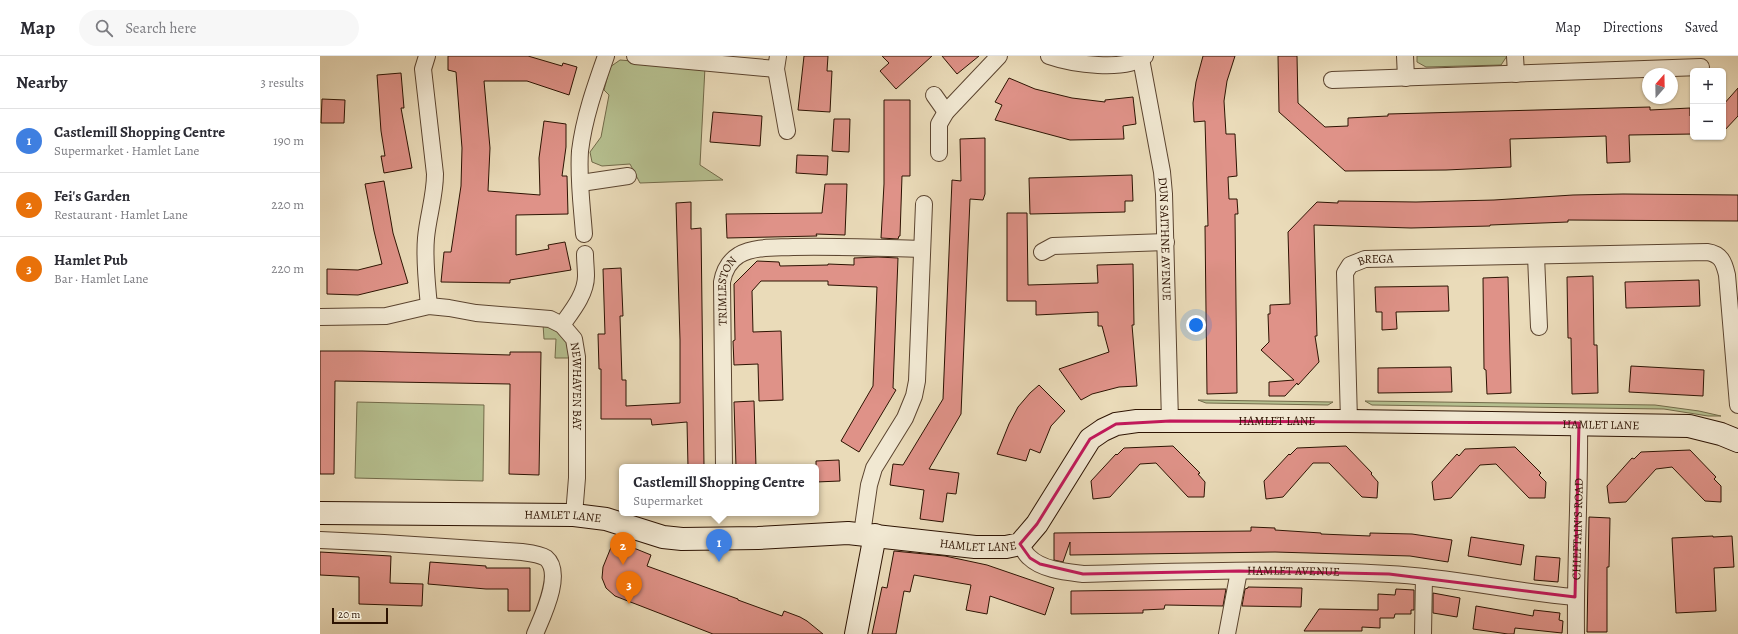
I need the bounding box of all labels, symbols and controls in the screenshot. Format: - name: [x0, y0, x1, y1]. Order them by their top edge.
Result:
- search box: [79, 10, 359, 46]
- text: Map: [20, 15, 55, 41]
- icon: search: [93, 17, 115, 39]
- text: Search here: [125, 18, 197, 38]
- text: Map: [1555, 18, 1581, 37]
- text: Directions: [1603, 18, 1663, 37]
- text: Saved: [1685, 18, 1718, 37]
- north arrow: [1642, 68, 1678, 104]
- map controls: [1690, 68, 1726, 140]
- button: +: [1690, 68, 1726, 104]
- text: Nearby: [16, 71, 67, 94]
- text: 3 results: [260, 74, 304, 91]
- button: −: [1690, 104, 1726, 140]
- text: Castlemill Shopping Centre: [54, 122, 225, 142]
- text: 1: [27, 132, 31, 149]
- text: 190 m: [273, 132, 304, 149]
- text: Supermarket · Hamlet Lane: [54, 142, 199, 159]
- street label: DUN SAITHNE AVENUE: [1155, 176, 1175, 301]
- text: Fei's Garden: [54, 186, 130, 206]
- text: 2: [26, 196, 32, 213]
- text: 220 m: [271, 196, 304, 213]
- text: Restaurant · Hamlet Lane: [54, 206, 188, 223]
- text: Hamlet Pub: [54, 250, 128, 270]
- street label: BREGA: [1355, 250, 1395, 269]
- street label: TRIMLESTON: [714, 252, 741, 326]
- text: 3: [26, 260, 32, 277]
- text: 220 m: [271, 260, 304, 277]
- text: Bar · Hamlet Lane: [54, 270, 148, 287]
- your location: [1186, 315, 1206, 335]
- street label: NEWHAVEN BAY: [567, 341, 585, 430]
- street label: HAMLET LANE: [1238, 413, 1315, 429]
- street label: HAMLET LANE: [1562, 416, 1640, 433]
- popup: [619, 464, 819, 516]
- text: Castlemill Shopping Centre: [633, 472, 805, 492]
- street label: CHIEFTAIN'S ROAD: [1568, 478, 1587, 580]
- text: Supermarket: [633, 492, 703, 509]
- street label: HAMLET LANE: [524, 507, 602, 526]
- pin: 1: [706, 529, 732, 562]
- pin: 2: [610, 532, 636, 565]
- street label: HAMLET LANE: [939, 535, 1018, 555]
- street label: HAMLET AVENUE: [1247, 563, 1340, 580]
- pin: 3: [616, 571, 642, 604]
- scale bar: [332, 606, 388, 625]
- text: 20 m: [338, 607, 360, 622]

